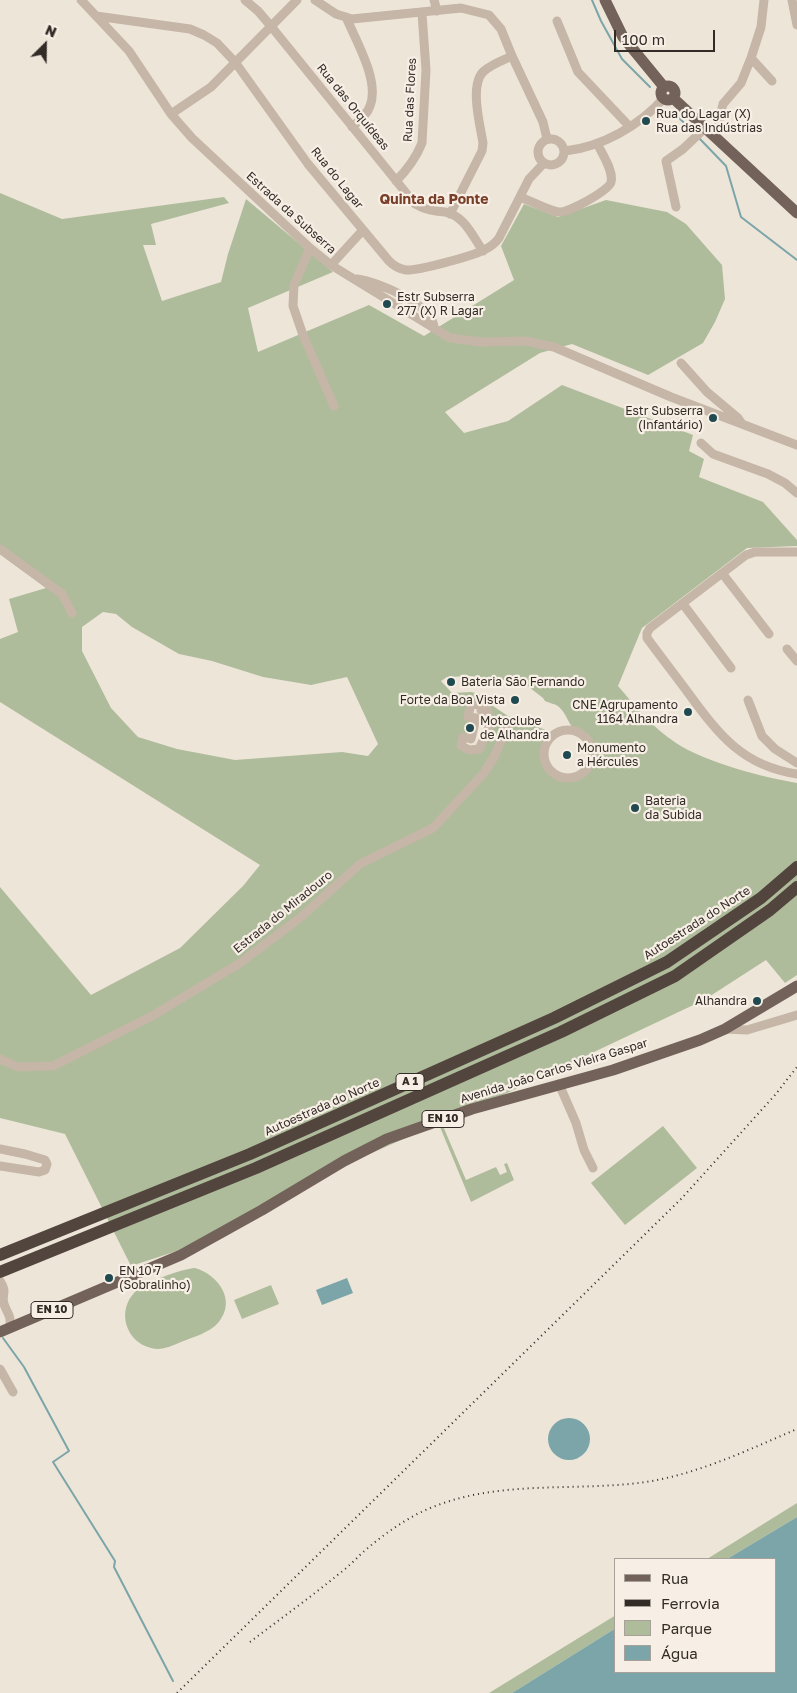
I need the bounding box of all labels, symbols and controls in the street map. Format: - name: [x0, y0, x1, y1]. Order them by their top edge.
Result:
- north arrow: [20, 20, 70, 70]
- scale bar: [617, 20, 718, 52]
- text: N: [43, 21, 59, 41]
- text: 100 m: [622, 30, 665, 48]
- street label: Rua das Flores: [401, 57, 419, 143]
- street label: Rua das Orquídeas: [314, 61, 392, 153]
- place label: Rua do Lagar (X) Rua das Indústrias: [656, 107, 762, 135]
- marker: Rua do Lagar (X) Rua das Indústrias: [640, 115, 652, 127]
- street label: Rua do Lagar: [308, 144, 366, 212]
- street label: Estrada da Subserra: [243, 169, 339, 257]
- district label: Quinta da Ponte: [380, 192, 488, 208]
- place label: Estr Subserra 277 (X) R Lagar: [397, 290, 483, 318]
- marker: Estr Subserra 277 (X) R Lagar: [381, 298, 393, 310]
- place label: Estr Subserra (Infantário): [625, 404, 703, 432]
- marker: Estr Subserra (Infantário): [707, 412, 719, 424]
- place label: Bateria São Fernando: [461, 675, 585, 689]
- marker: Bateria São Fernando: [445, 676, 457, 688]
- place label: Forte da Boa Vista: [400, 693, 505, 707]
- marker: Forte da Boa Vista: [509, 694, 521, 706]
- place label: CNE Agrupamento 1164 Alhandra: [572, 698, 678, 726]
- marker: CNE Agrupamento 1164 Alhandra: [682, 706, 694, 718]
- place label: Motoclube de Alhandra: [480, 714, 549, 742]
- marker: Motoclube de Alhandra: [464, 722, 476, 734]
- place label: Monumento a Hércules: [577, 741, 646, 769]
- marker: Monumento a Hércules: [561, 749, 573, 761]
- place label: Bateria da Subida: [645, 794, 702, 822]
- marker: Bateria da Subida: [629, 802, 641, 814]
- street label: Estrada do Miradouro: [231, 868, 335, 956]
- street label: Autoestrada do Norte: [641, 883, 753, 963]
- place label: Alhandra: [695, 994, 747, 1008]
- marker: Alhandra: [751, 995, 763, 1007]
- street label: Avenida João Carlos Vieira Gaspar: [458, 1036, 650, 1106]
- road number: A 1: [396, 1074, 424, 1090]
- street label: Autoestrada do Norte: [262, 1075, 382, 1139]
- road number: EN 10: [422, 1110, 464, 1128]
- place label: EN 10 7 (Sobralinho): [119, 1264, 191, 1292]
- marker: EN 10 7 (Sobralinho): [103, 1272, 115, 1284]
- road number: EN 10: [31, 1302, 73, 1318]
- legend: [614, 1558, 777, 1673]
- text: Rua: [661, 1569, 688, 1587]
- text: Ferrovia: [661, 1594, 720, 1612]
- text: Parque: [661, 1619, 712, 1637]
- text: Água: [661, 1644, 698, 1662]

